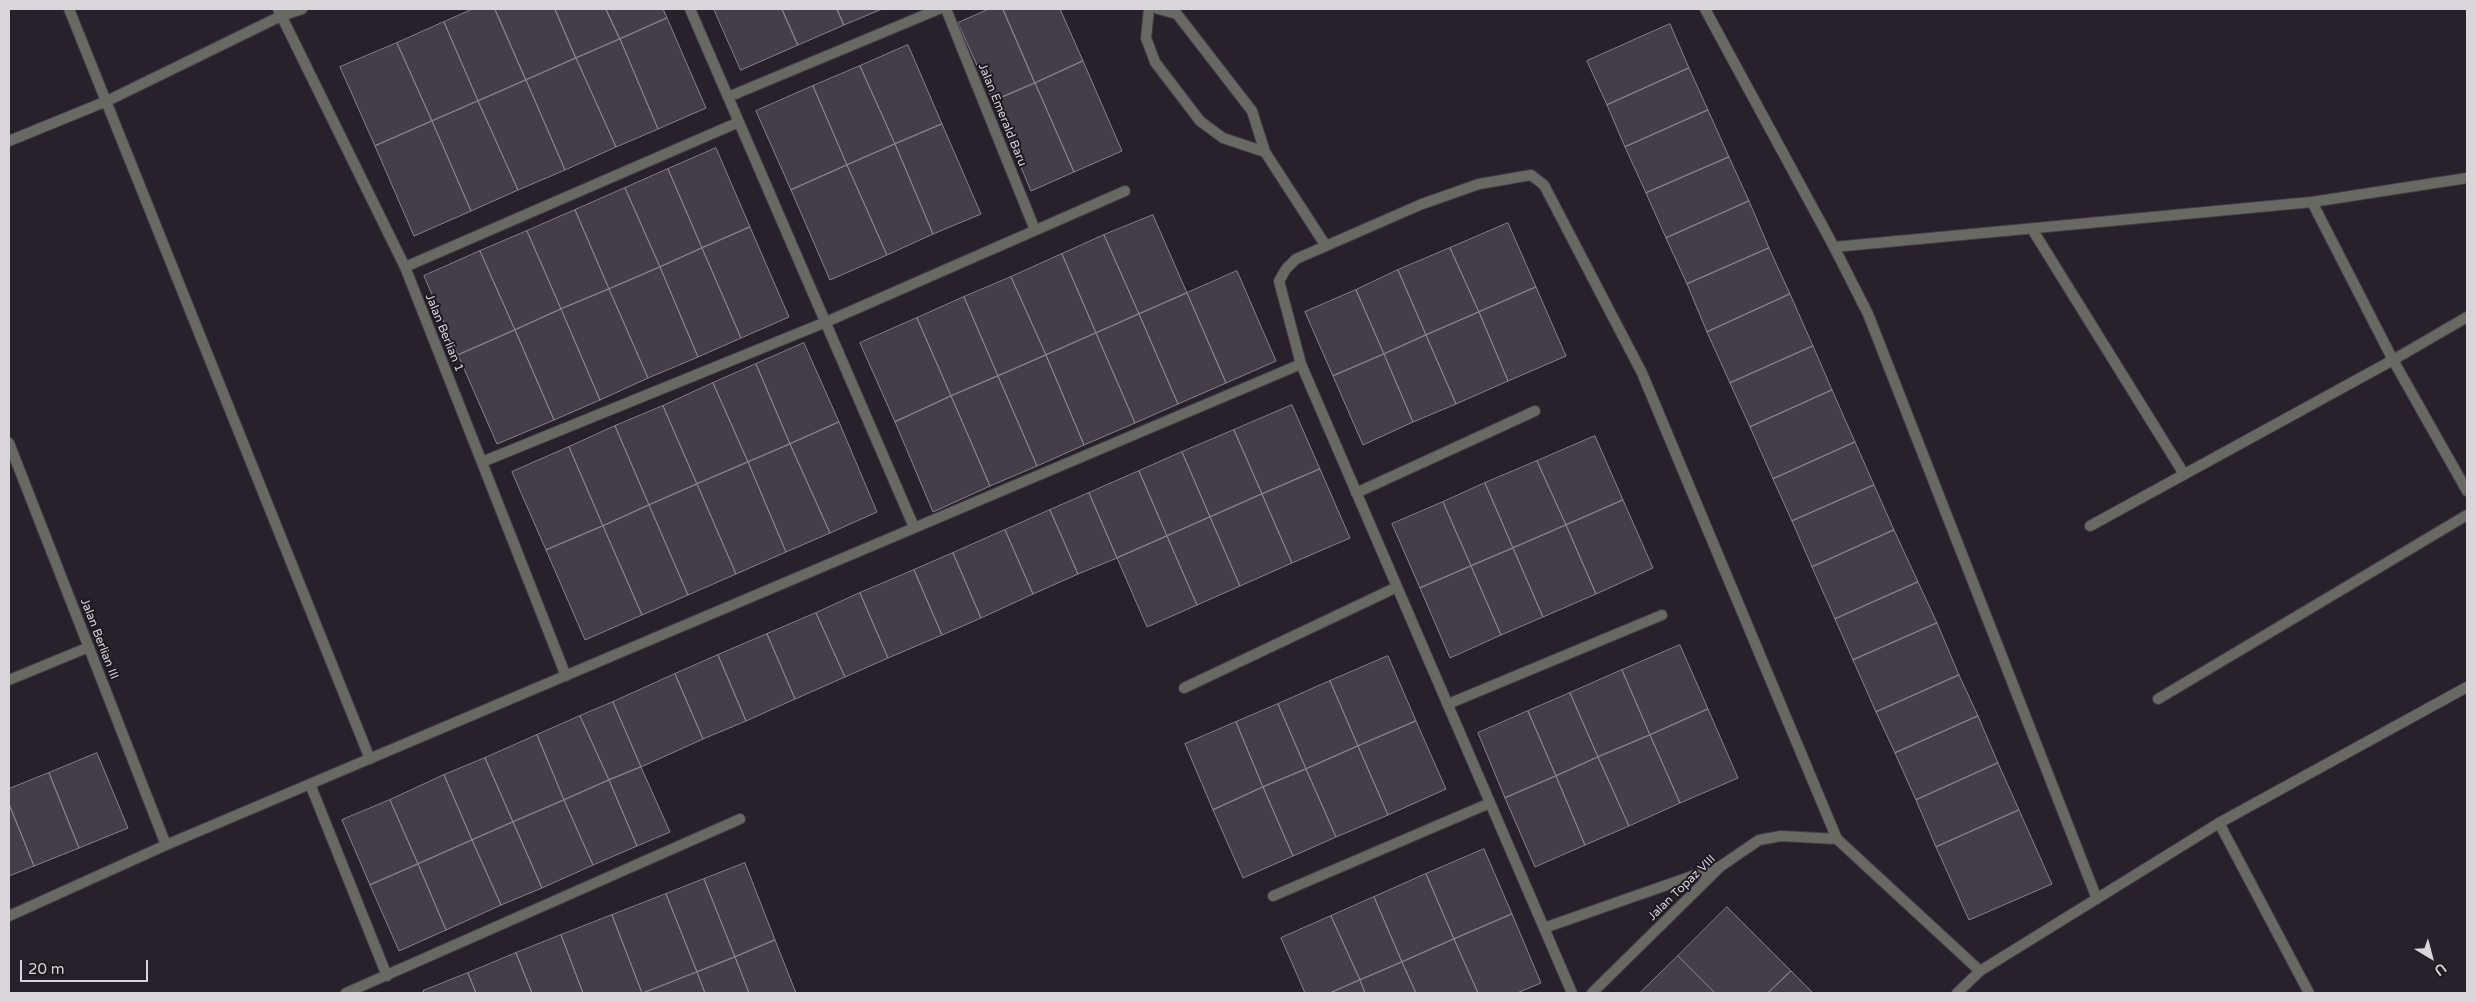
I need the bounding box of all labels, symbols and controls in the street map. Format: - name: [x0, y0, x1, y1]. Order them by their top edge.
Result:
- street label: Jalan Emerald Baru: [975, 61, 1029, 169]
- street label: Jalan Berlian 1: [422, 292, 466, 374]
- street label: Jalan Berlian III: [77, 596, 121, 682]
- street label: Jalan Topaz VIII: [1645, 852, 1719, 924]
- north arrow: [2406, 932, 2456, 982]
- scale bar: [22, 950, 150, 982]
- text: U: [2431, 959, 2450, 979]
- text: 20 m: [28, 960, 65, 978]

